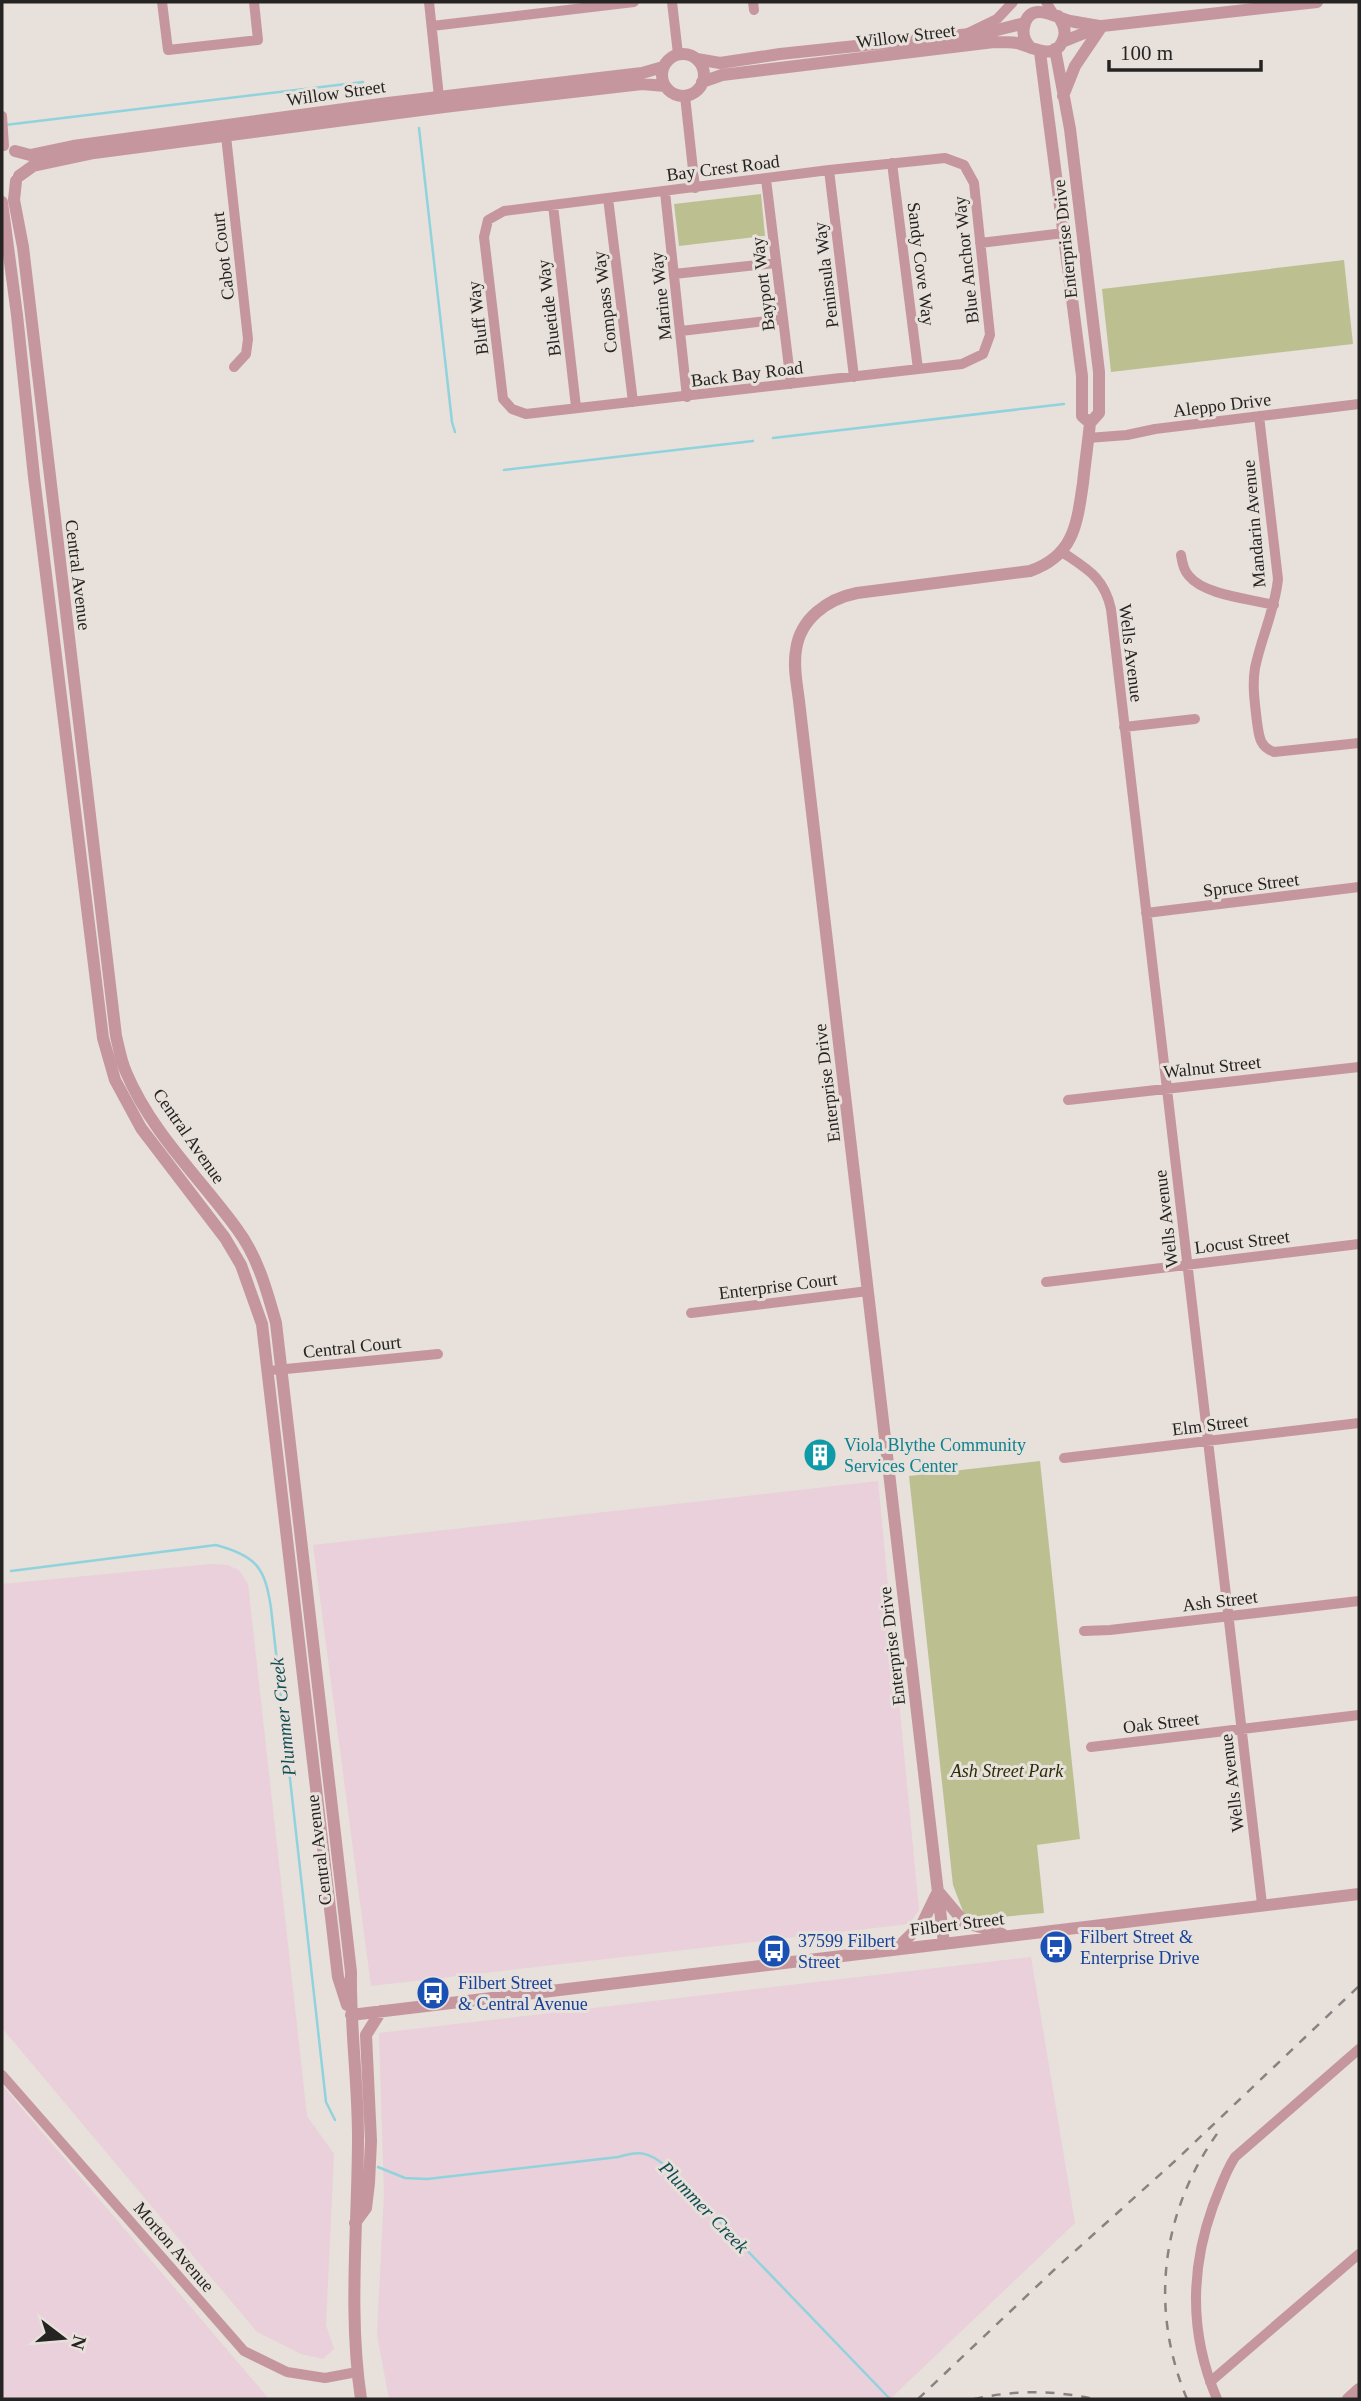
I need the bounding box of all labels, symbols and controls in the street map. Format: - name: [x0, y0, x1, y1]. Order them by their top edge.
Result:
- street label: Willow Street: [855, 20, 957, 52]
- scale bar: [1109, 28, 1261, 72]
- text: 100 m: [1120, 41, 1173, 65]
- street label: Willow Street: [285, 76, 387, 110]
- street label: Bay Crest Road: [665, 151, 781, 185]
- street label: Enterprise Drive: [1049, 179, 1081, 299]
- street label: Blue Anchor Way: [949, 195, 983, 325]
- street label: Sandy Cove Way: [904, 201, 938, 327]
- street label: Cabot Court: [208, 211, 238, 301]
- street label: Peninsula Way: [810, 221, 842, 329]
- street label: Bayport Way: [747, 236, 779, 332]
- street label: Compass Way: [589, 250, 621, 354]
- street label: Marine Way: [646, 251, 676, 341]
- street label: Bluetide Way: [533, 258, 565, 358]
- street label: Bluff Way: [464, 280, 492, 356]
- street label: Back Bay Road: [690, 357, 804, 391]
- street label: Aleppo Drive: [1172, 389, 1272, 421]
- street label: Mandarin Avenue: [1238, 459, 1270, 589]
- street label: Central Avenue: [61, 519, 95, 631]
- street label: Wells Avenue: [1115, 603, 1147, 703]
- street label: Spruce Street: [1202, 869, 1300, 901]
- street label: Enterprise Drive: [810, 1022, 844, 1144]
- street label: Walnut Street: [1162, 1052, 1262, 1082]
- street label: Central Avenue: [149, 1085, 229, 1187]
- street label: Wells Avenue: [1150, 1169, 1182, 1269]
- street label: Locust Street: [1193, 1226, 1291, 1258]
- street label: Enterprise Court: [717, 1269, 839, 1303]
- street label: Central Court: [302, 1332, 402, 1362]
- street label: Elm Street: [1171, 1410, 1249, 1440]
- place label: Viola Blythe Community Services Center: [844, 1435, 1026, 1476]
- building icon: Viola Blythe Community Services Center: [801, 1436, 839, 1474]
- street label: Enterprise Drive: [875, 1585, 909, 1707]
- street label: Ash Street: [1181, 1586, 1259, 1616]
- water label: Plummer Creek: [266, 1656, 300, 1778]
- street label: Oak Street: [1122, 1708, 1200, 1738]
- street label: Wells Avenue: [1216, 1733, 1248, 1833]
- park label: Ash Street Park: [950, 1761, 1064, 1781]
- street label: Central Avenue: [302, 1794, 336, 1906]
- street label: Filbert Street: [909, 1908, 1005, 1940]
- place label: Filbert Street & Enterprise Drive: [1080, 1927, 1199, 1968]
- bus stop icon: Filbert Street & Enterprise Drive: [1037, 1928, 1075, 1966]
- place label: 37599 Filbert Street: [798, 1931, 896, 1972]
- bus stop icon: 37599 Filbert Street: [755, 1932, 793, 1970]
- place label: Filbert Street & Central Avenue: [458, 1973, 588, 2014]
- bus stop icon: Filbert Street & Central Avenue: [414, 1974, 452, 2012]
- water label: Plummer Creek: [654, 2156, 753, 2258]
- street label: Morton Avenue: [130, 2198, 218, 2296]
- north arrow: [28, 2303, 98, 2373]
- text: N: [67, 2333, 91, 2352]

